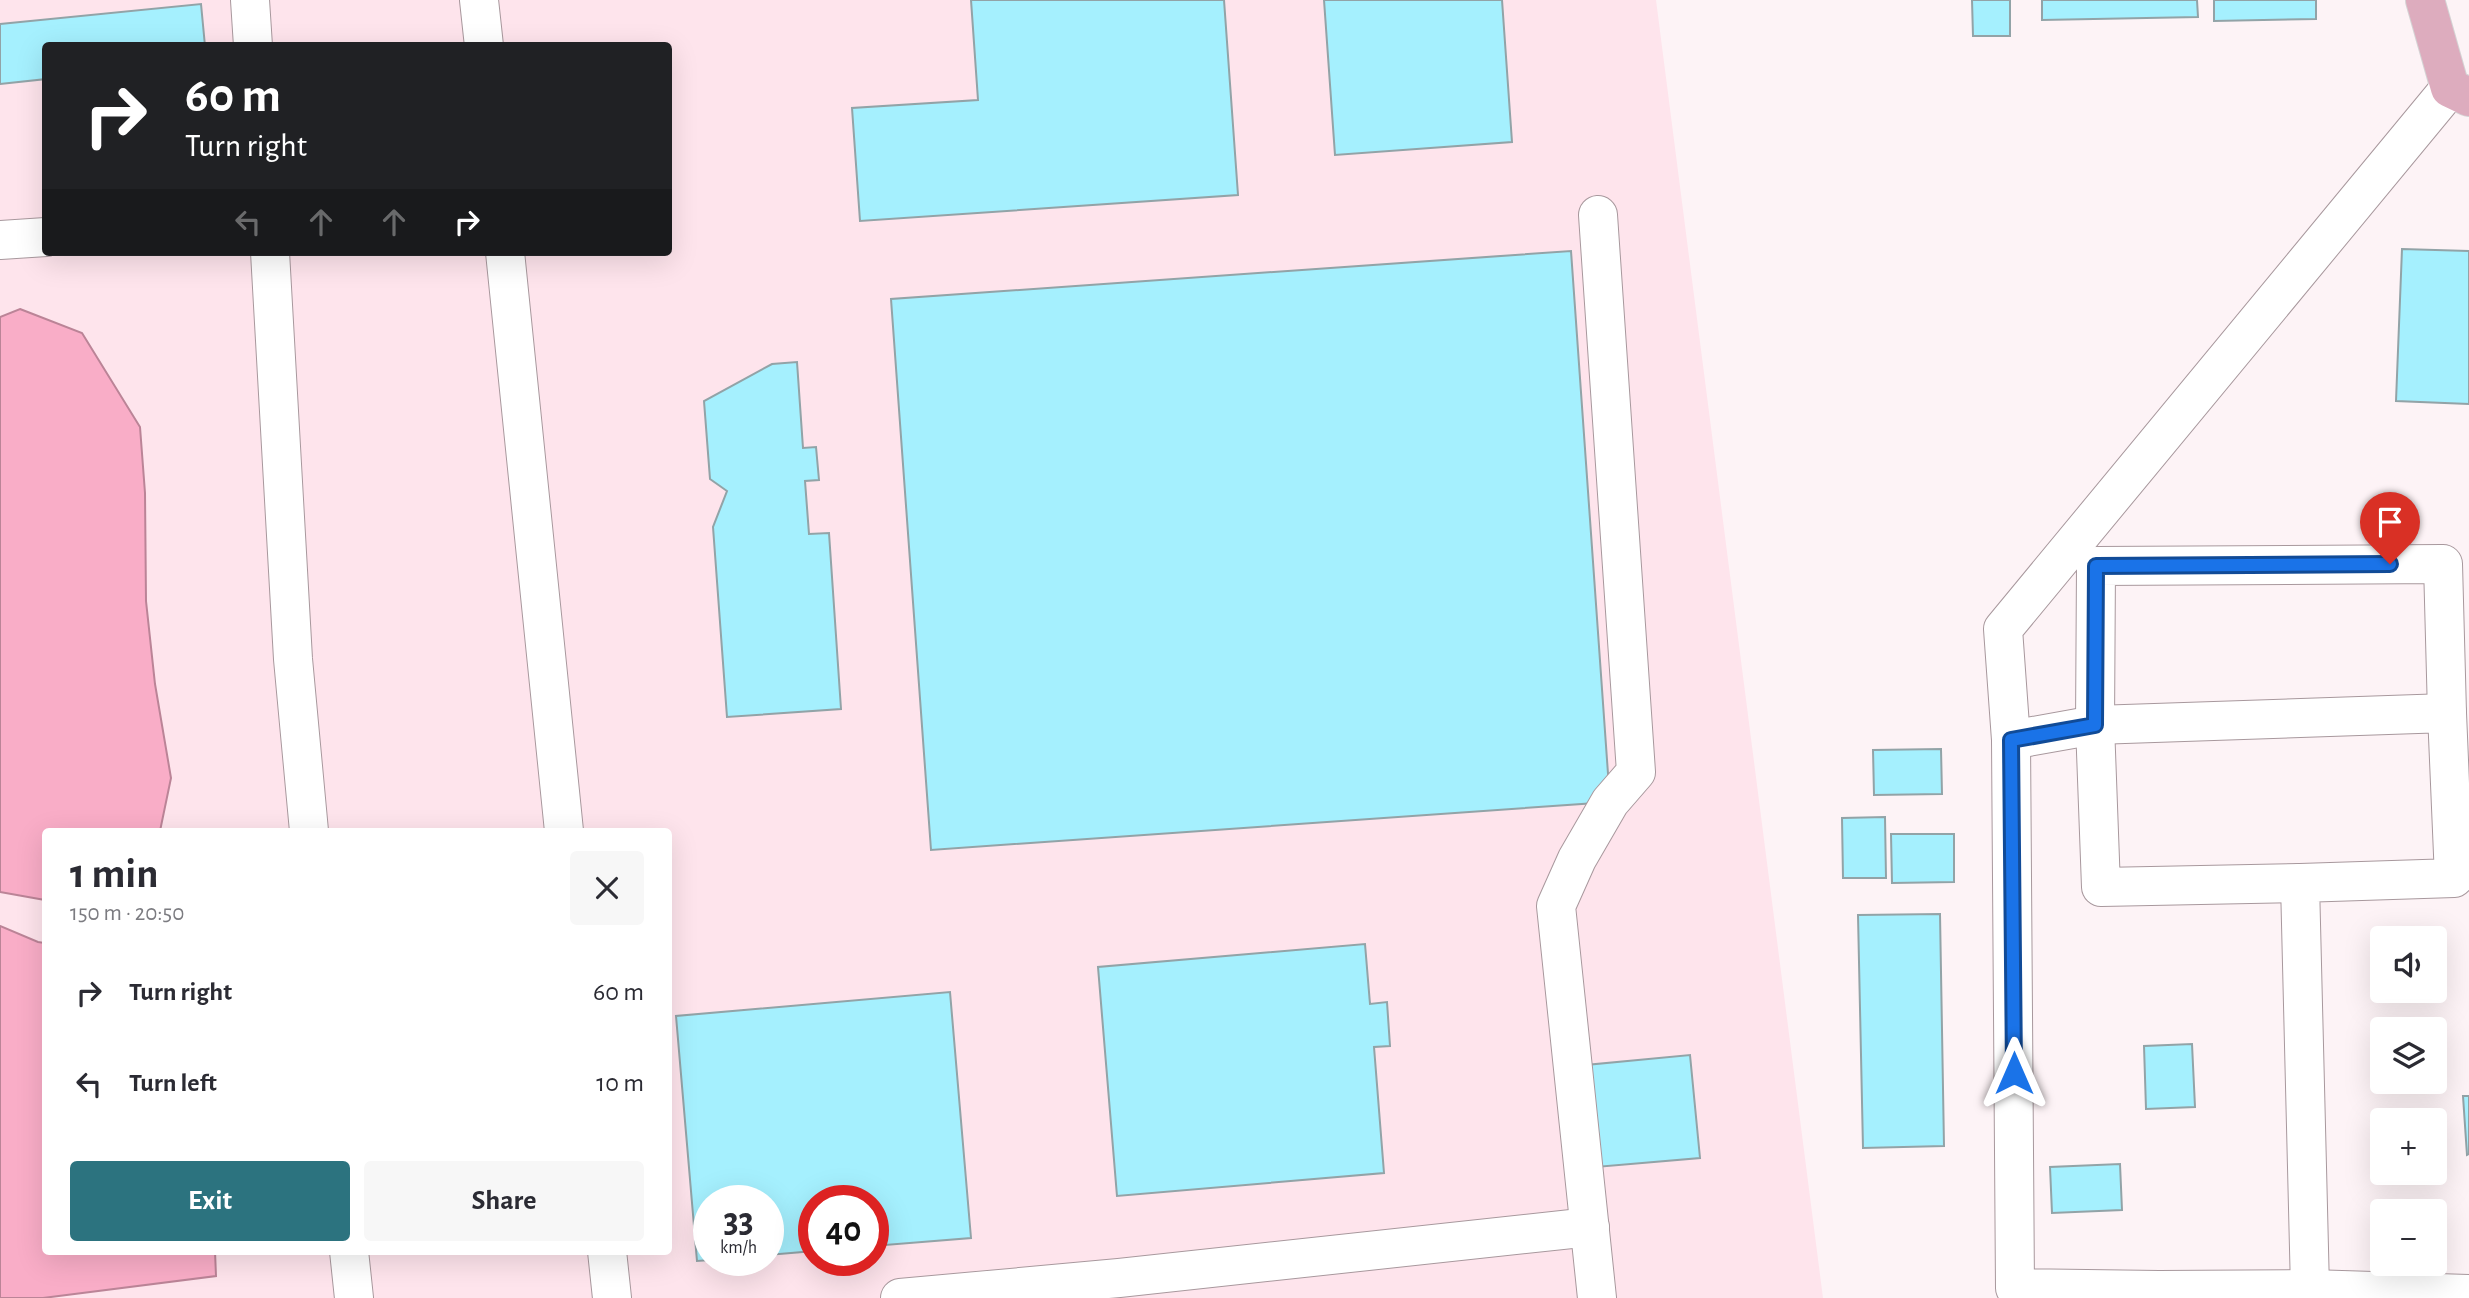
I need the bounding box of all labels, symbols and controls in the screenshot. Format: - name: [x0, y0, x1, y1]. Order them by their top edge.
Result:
- icon: right: [70, 70, 161, 161]
- text: 60 m: [185, 72, 281, 121]
- text: Turn right: [185, 130, 307, 162]
- icon: left: [229, 203, 267, 241]
- icon: ahead: [302, 203, 340, 241]
- icon: ahead: [375, 203, 413, 241]
- icon: right: [448, 203, 486, 241]
- pin: [2360, 492, 2420, 564]
- icon: arrive: [2371, 503, 2409, 541]
- button: close: [570, 851, 644, 925]
- text: 1 min: [70, 853, 159, 895]
- text: 150 m · 20:50: [70, 902, 184, 925]
- map controls: [2370, 926, 2447, 1276]
- button: sound: [2370, 926, 2447, 1003]
- icon: right: [70, 974, 108, 1012]
- text: Turn right: [129, 979, 232, 1005]
- text: 60 m: [593, 979, 644, 1005]
- button: layers: [2370, 1017, 2447, 1094]
- position arrow: [1977, 1036, 2051, 1110]
- icon: left: [70, 1065, 108, 1103]
- text: Turn left: [129, 1070, 217, 1096]
- text: 10 m: [596, 1070, 644, 1096]
- button: +: [2370, 1108, 2447, 1185]
- button: Exit: [70, 1161, 350, 1241]
- button: Share: [364, 1161, 644, 1241]
- speed limit sign: 40: [798, 1185, 889, 1276]
- button: −: [2370, 1199, 2447, 1276]
- text: 33: [723, 1204, 754, 1239]
- text: km/h: [720, 1239, 757, 1257]

